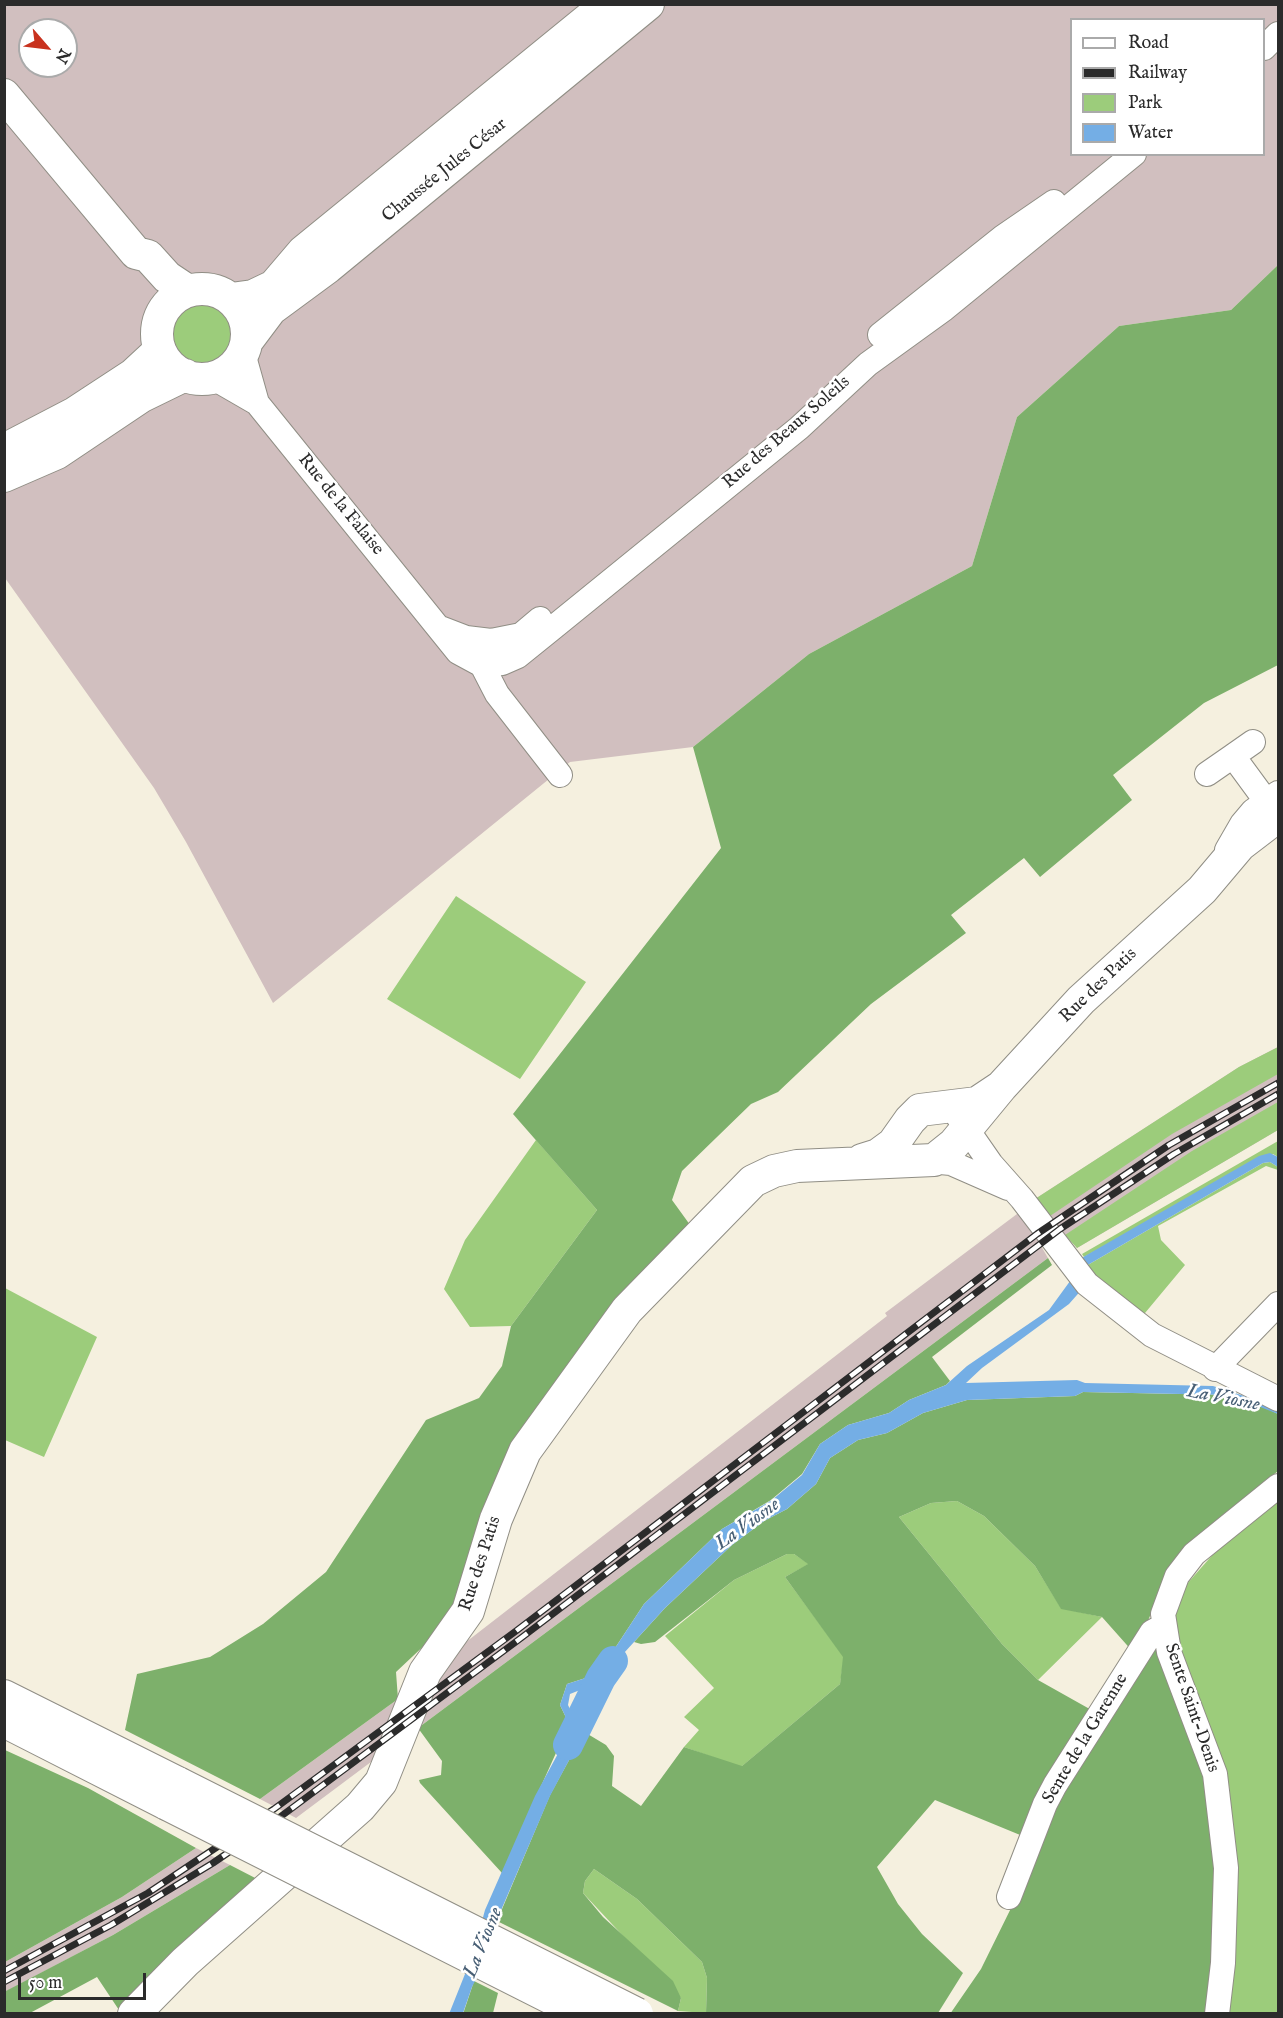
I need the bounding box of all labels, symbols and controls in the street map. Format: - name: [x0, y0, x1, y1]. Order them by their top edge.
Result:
- north arrow: [18, 18, 78, 78]
- legend: [1070, 18, 1265, 156]
- text: Road: [1128, 32, 1169, 55]
- text: N: [50, 45, 74, 66]
- text: Railway: [1128, 62, 1187, 85]
- text: Park: [1128, 92, 1162, 115]
- street label: Chaussée Jules César: [378, 114, 512, 228]
- text: Water: [1128, 122, 1173, 145]
- street label: Rue des Beaux Soleils: [719, 372, 855, 494]
- street label: Rue de la Falaise: [292, 450, 388, 560]
- street label: Rue des Patis: [1056, 944, 1142, 1028]
- water label: La Viosne: [1184, 1380, 1262, 1418]
- water label: La Viosne: [711, 1494, 785, 1556]
- street label: Rue des Patis: [455, 1514, 507, 1614]
- street label: Sente Saint-Denis: [1159, 1641, 1223, 1775]
- street label: Sente de la Garenne: [1039, 1670, 1133, 1808]
- water label: La Viosne: [459, 1904, 509, 1982]
- scale bar: [21, 1961, 148, 1999]
- text: 50 m: [29, 1972, 62, 1995]

